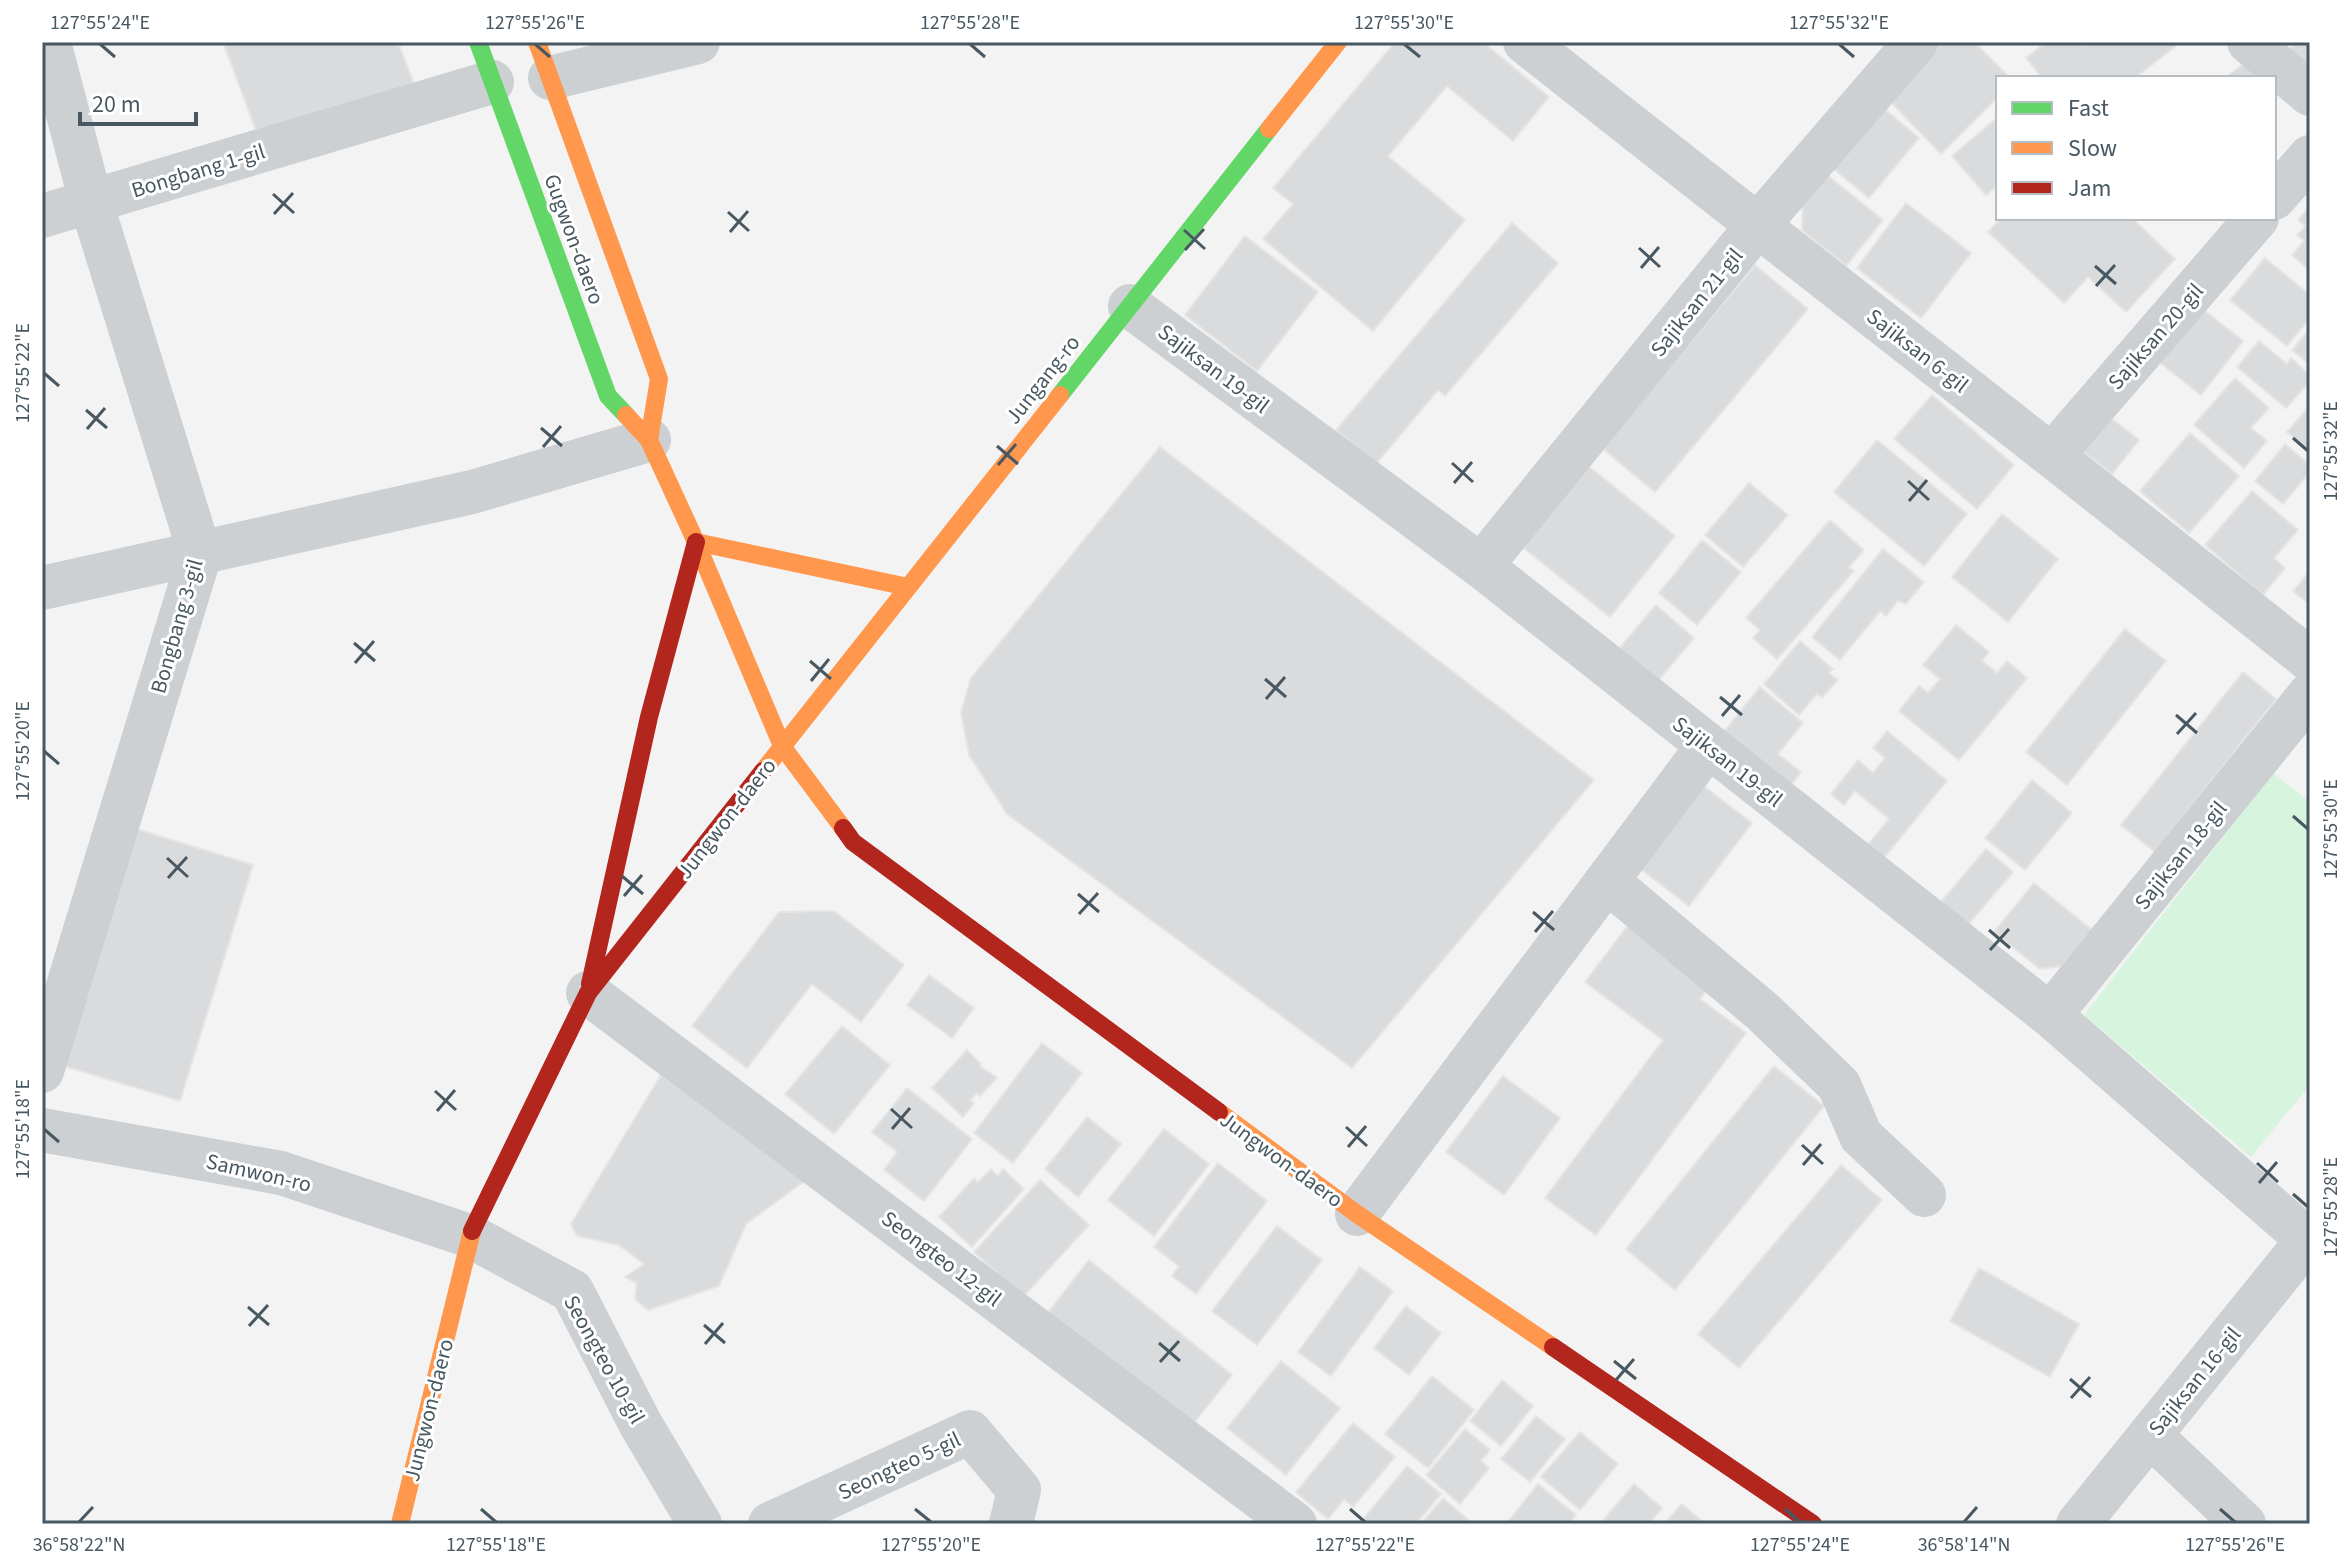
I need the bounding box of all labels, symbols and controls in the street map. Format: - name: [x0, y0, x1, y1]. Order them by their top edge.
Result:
- text: 127°55'24"E: [50, 9, 150, 37]
- text: 127°55'26"E: [485, 9, 585, 37]
- text: 127°55'28"E: [920, 9, 1020, 37]
- text: 127°55'30"E: [1354, 9, 1454, 37]
- text: 127°55'32"E: [1789, 9, 1889, 37]
- scale bar: [80, 76, 196, 126]
- legend: [1996, 76, 2276, 220]
- text: 20 m: [92, 87, 141, 122]
- text: Fast: [2068, 91, 2109, 126]
- text: Slow: [2068, 131, 2117, 166]
- street label: Bongbang 1-gil: [127, 135, 269, 206]
- street label: Gugwon-daero: [536, 170, 612, 309]
- text: Jam: [2068, 171, 2112, 206]
- street label: Sajiksan 21-gil: [1643, 241, 1751, 364]
- street label: Sajiksan 20-gil: [2100, 276, 2211, 397]
- street label: Sajiksan 6-gil: [1860, 301, 1975, 401]
- street label: Sajiksan 19-gil: [1151, 316, 1276, 421]
- text: 127°55'22"E: [9, 323, 37, 423]
- street label: Jungang-ro: [998, 328, 1088, 431]
- text: 127°55'32"E: [2317, 401, 2345, 501]
- street label: Bongbang 3-gil: [143, 555, 211, 697]
- text: 127°55'20"E: [9, 701, 37, 801]
- street label: Sajiksan 19-gil: [1665, 709, 1789, 815]
- street label: Jungwon-daero: [669, 751, 784, 886]
- text: 127°55'30"E: [2317, 779, 2345, 879]
- street label: Sajiksan 18-gil: [2127, 794, 2235, 917]
- text: 127°55'18"E: [9, 1079, 37, 1179]
- street label: Jungwon-daero: [1213, 1104, 1350, 1216]
- street label: Samwon-ro: [203, 1145, 314, 1201]
- text: 127°55'28"E: [2317, 1157, 2345, 1257]
- street label: Seongteo 12-gil: [875, 1203, 1008, 1315]
- street label: Seongteo 10-gil: [555, 1289, 653, 1430]
- street label: Sajiksan 16-gil: [2141, 1320, 2249, 1443]
- street label: Jungwon-daero: [396, 1336, 462, 1485]
- street label: Seongteo 5-gil: [833, 1424, 966, 1508]
- text: 36°58'22"N: [33, 1531, 125, 1559]
- text: 127°55'18"E: [446, 1531, 546, 1559]
- text: 127°55'20"E: [881, 1531, 981, 1559]
- text: 127°55'22"E: [1315, 1531, 1415, 1559]
- text: 127°55'24"E: [1750, 1531, 1850, 1559]
- text: 36°58'14"N: [1918, 1531, 2010, 1559]
- text: 127°55'26"E: [2185, 1531, 2285, 1559]

